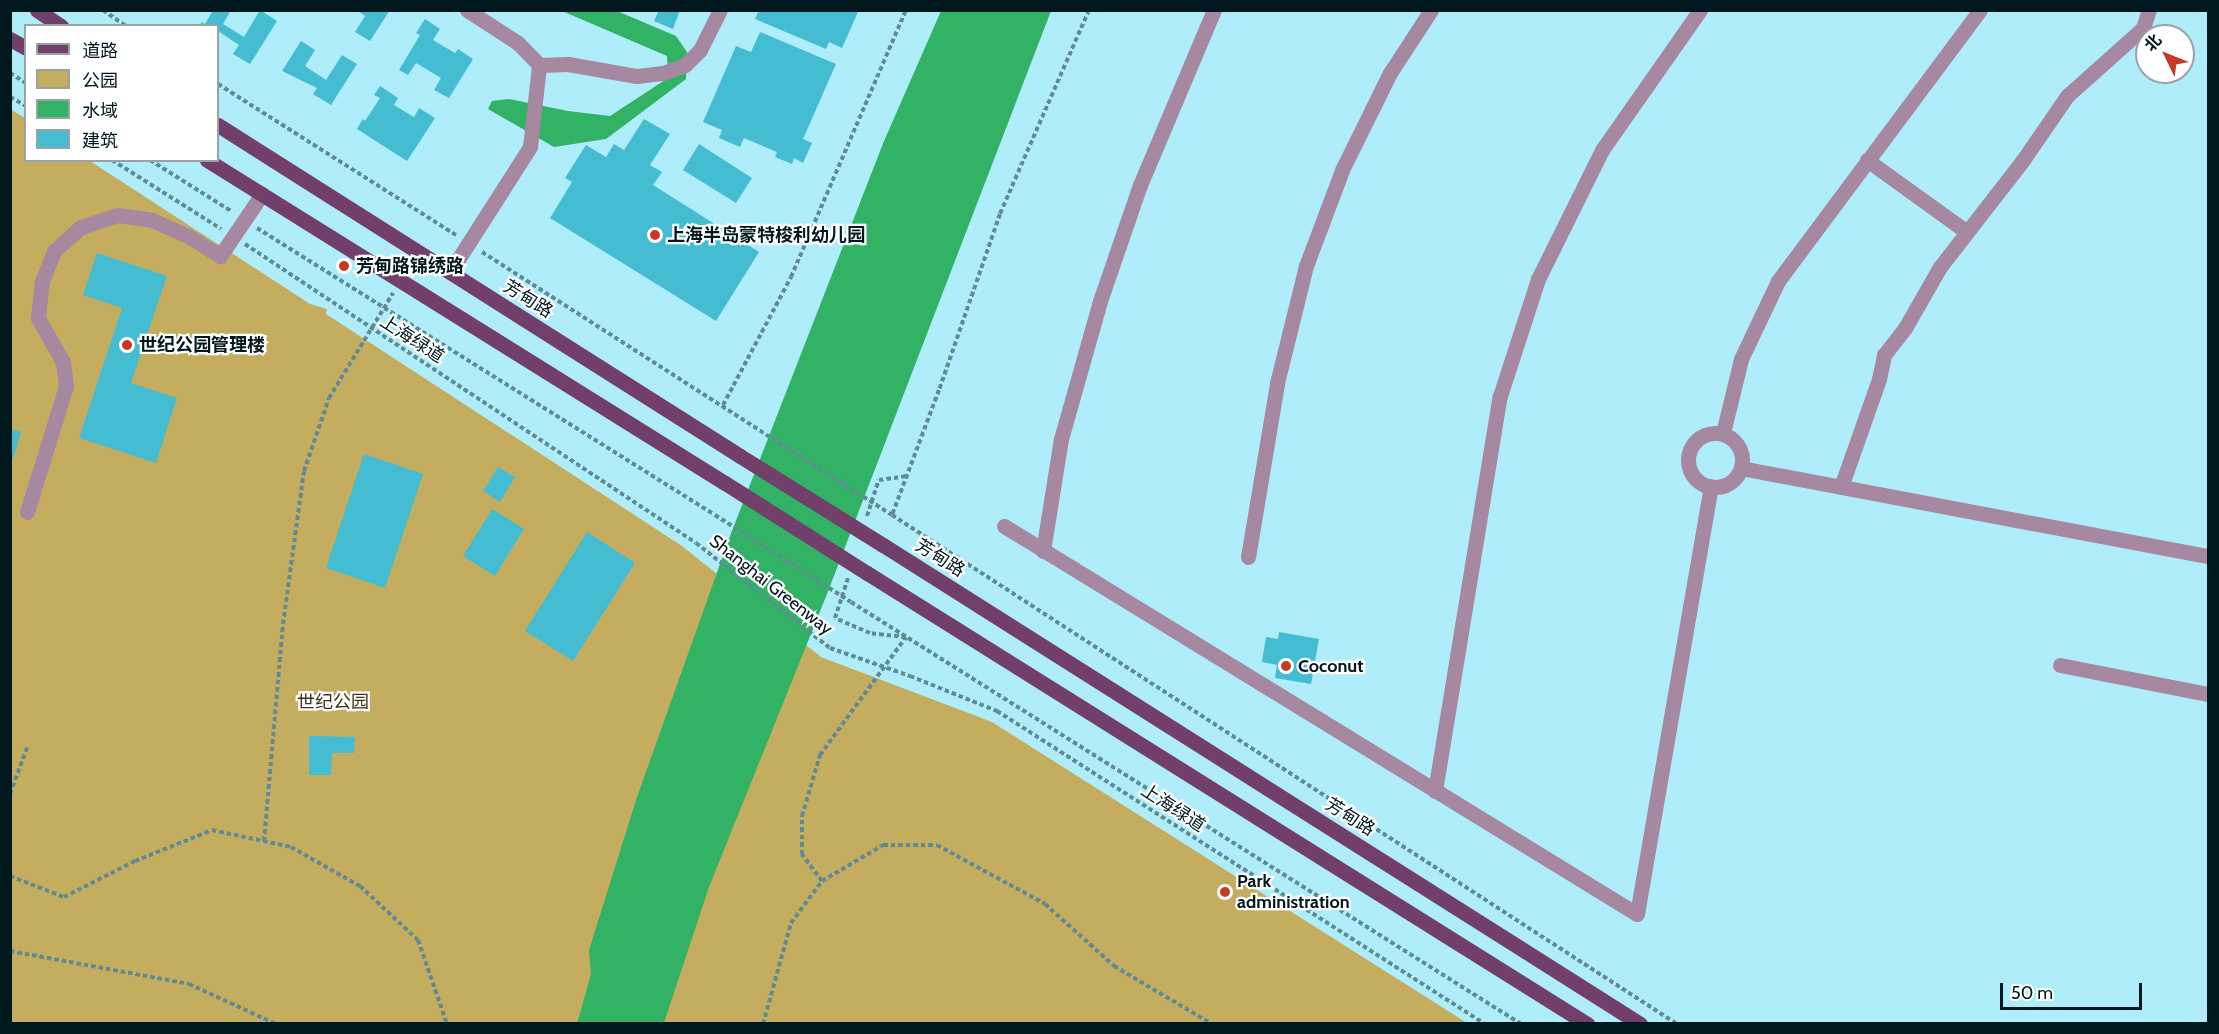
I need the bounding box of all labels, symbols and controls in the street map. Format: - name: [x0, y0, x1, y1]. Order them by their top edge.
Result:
- legend: [24, 24, 219, 162]
- north arrow: [2135, 24, 2195, 84]
- text: 北: [2141, 30, 2165, 55]
- text: 道路: [82, 40, 118, 62]
- text: 公园: [82, 70, 118, 92]
- text: 水域: [82, 100, 118, 122]
- text: 建筑: [82, 130, 118, 152]
- place label: 上海半岛蒙特梭利幼儿园: [667, 224, 865, 246]
- marker: 上海半岛蒙特梭利幼儿园: [648, 228, 662, 242]
- place label: 芳甸路锦绣路: [356, 255, 464, 277]
- marker: 芳甸路锦绣路: [337, 259, 351, 273]
- street label: 芳甸路: [499, 276, 557, 322]
- street label: 上海绿道: [376, 310, 448, 368]
- place label: 世纪公园管理楼: [139, 334, 265, 356]
- marker: 世纪公园管理楼: [120, 338, 134, 352]
- street label: Shanghai Greenway: [705, 530, 837, 640]
- street label: 芳甸路: [911, 535, 969, 581]
- place label: Coconut: [1298, 655, 1363, 677]
- marker: Coconut: [1279, 659, 1293, 673]
- park label: 世纪公园: [297, 691, 369, 713]
- street label: 上海绿道: [1137, 779, 1209, 837]
- street label: 芳甸路: [1321, 794, 1379, 840]
- place label: Park administration: [1237, 871, 1350, 914]
- marker: Park administration: [1218, 885, 1232, 899]
- scale bar: [2003, 971, 2146, 1009]
- text: 50 m: [2011, 982, 2053, 1004]

